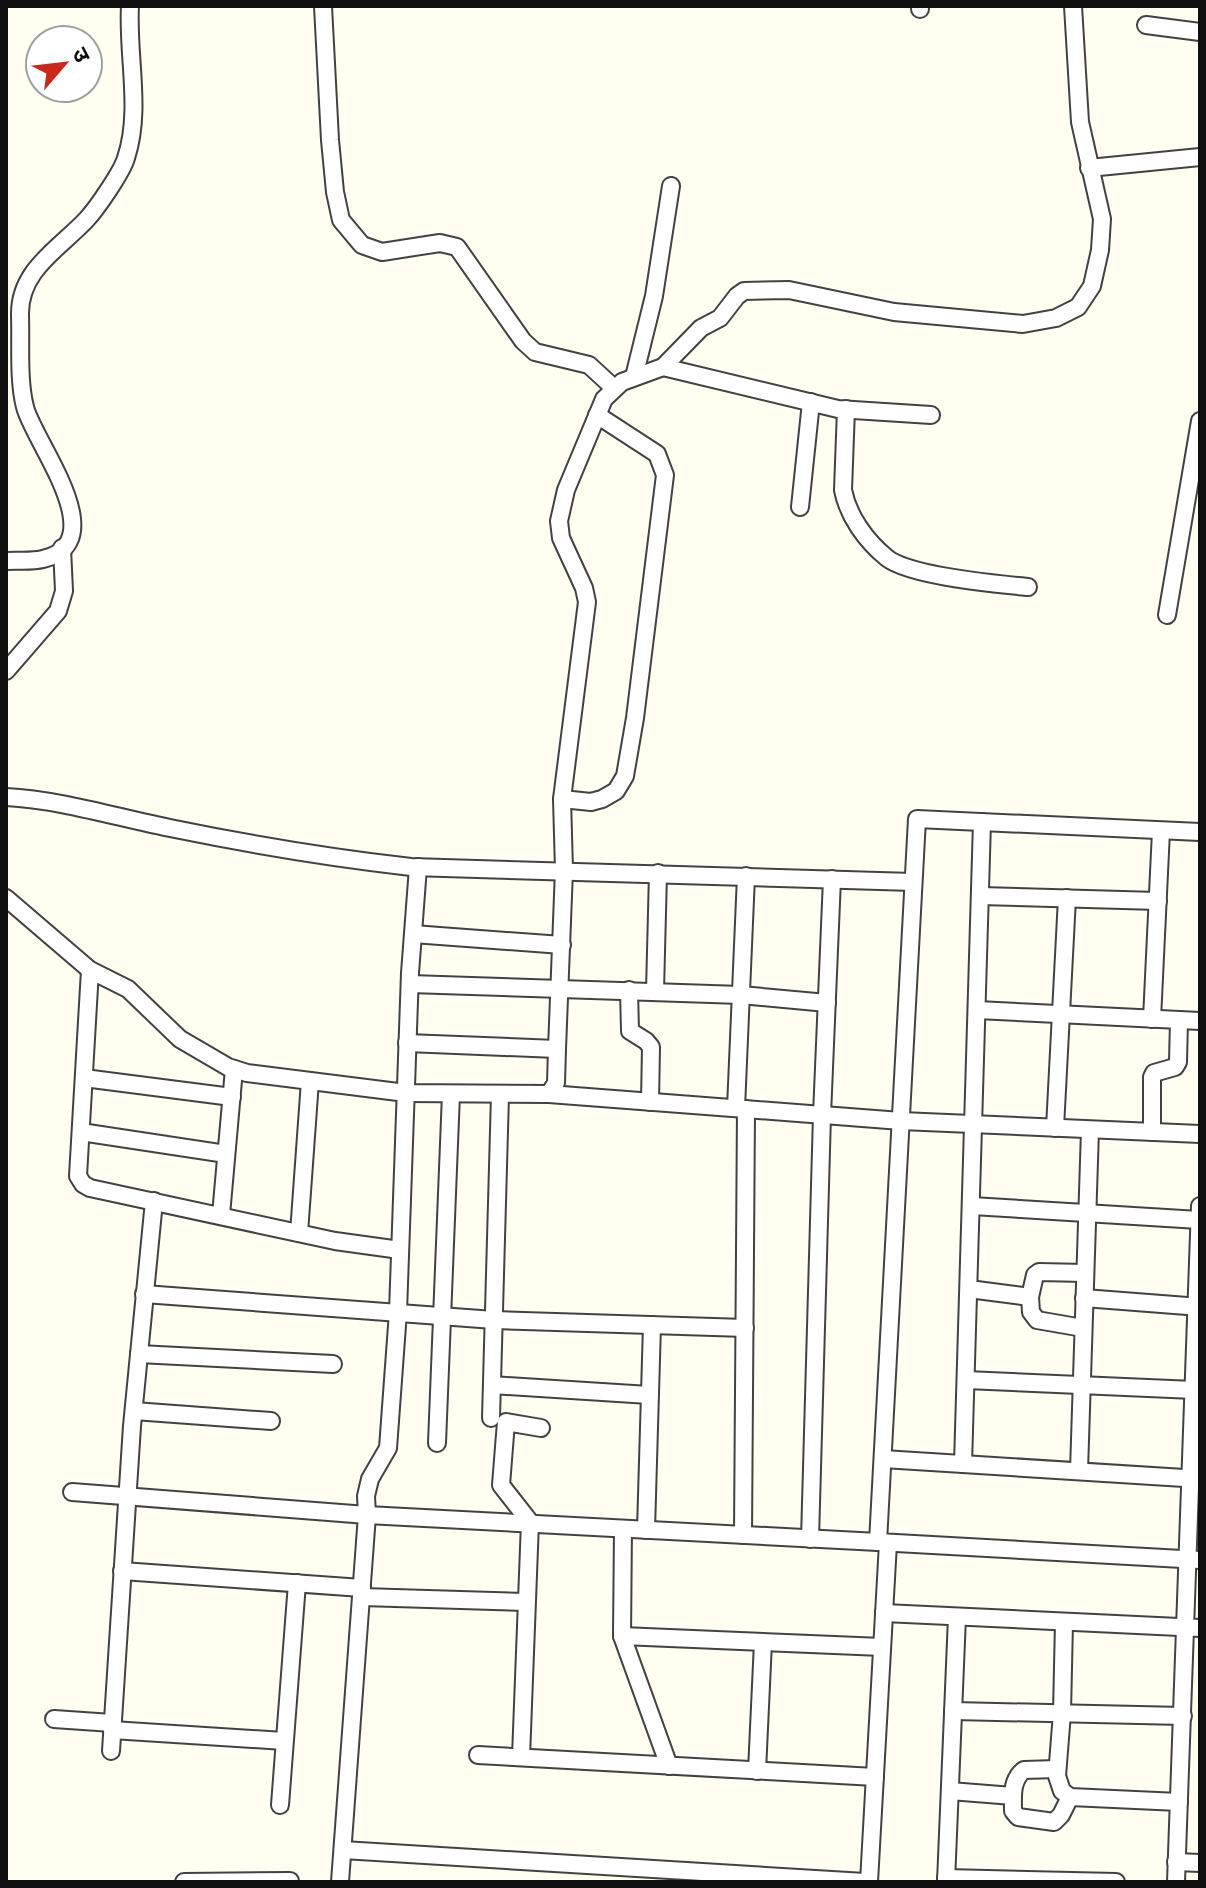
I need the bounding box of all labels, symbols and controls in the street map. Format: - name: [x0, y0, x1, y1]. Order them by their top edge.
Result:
- north arrow: [24, 24, 104, 104]
- text: उ: [66, 43, 97, 68]

